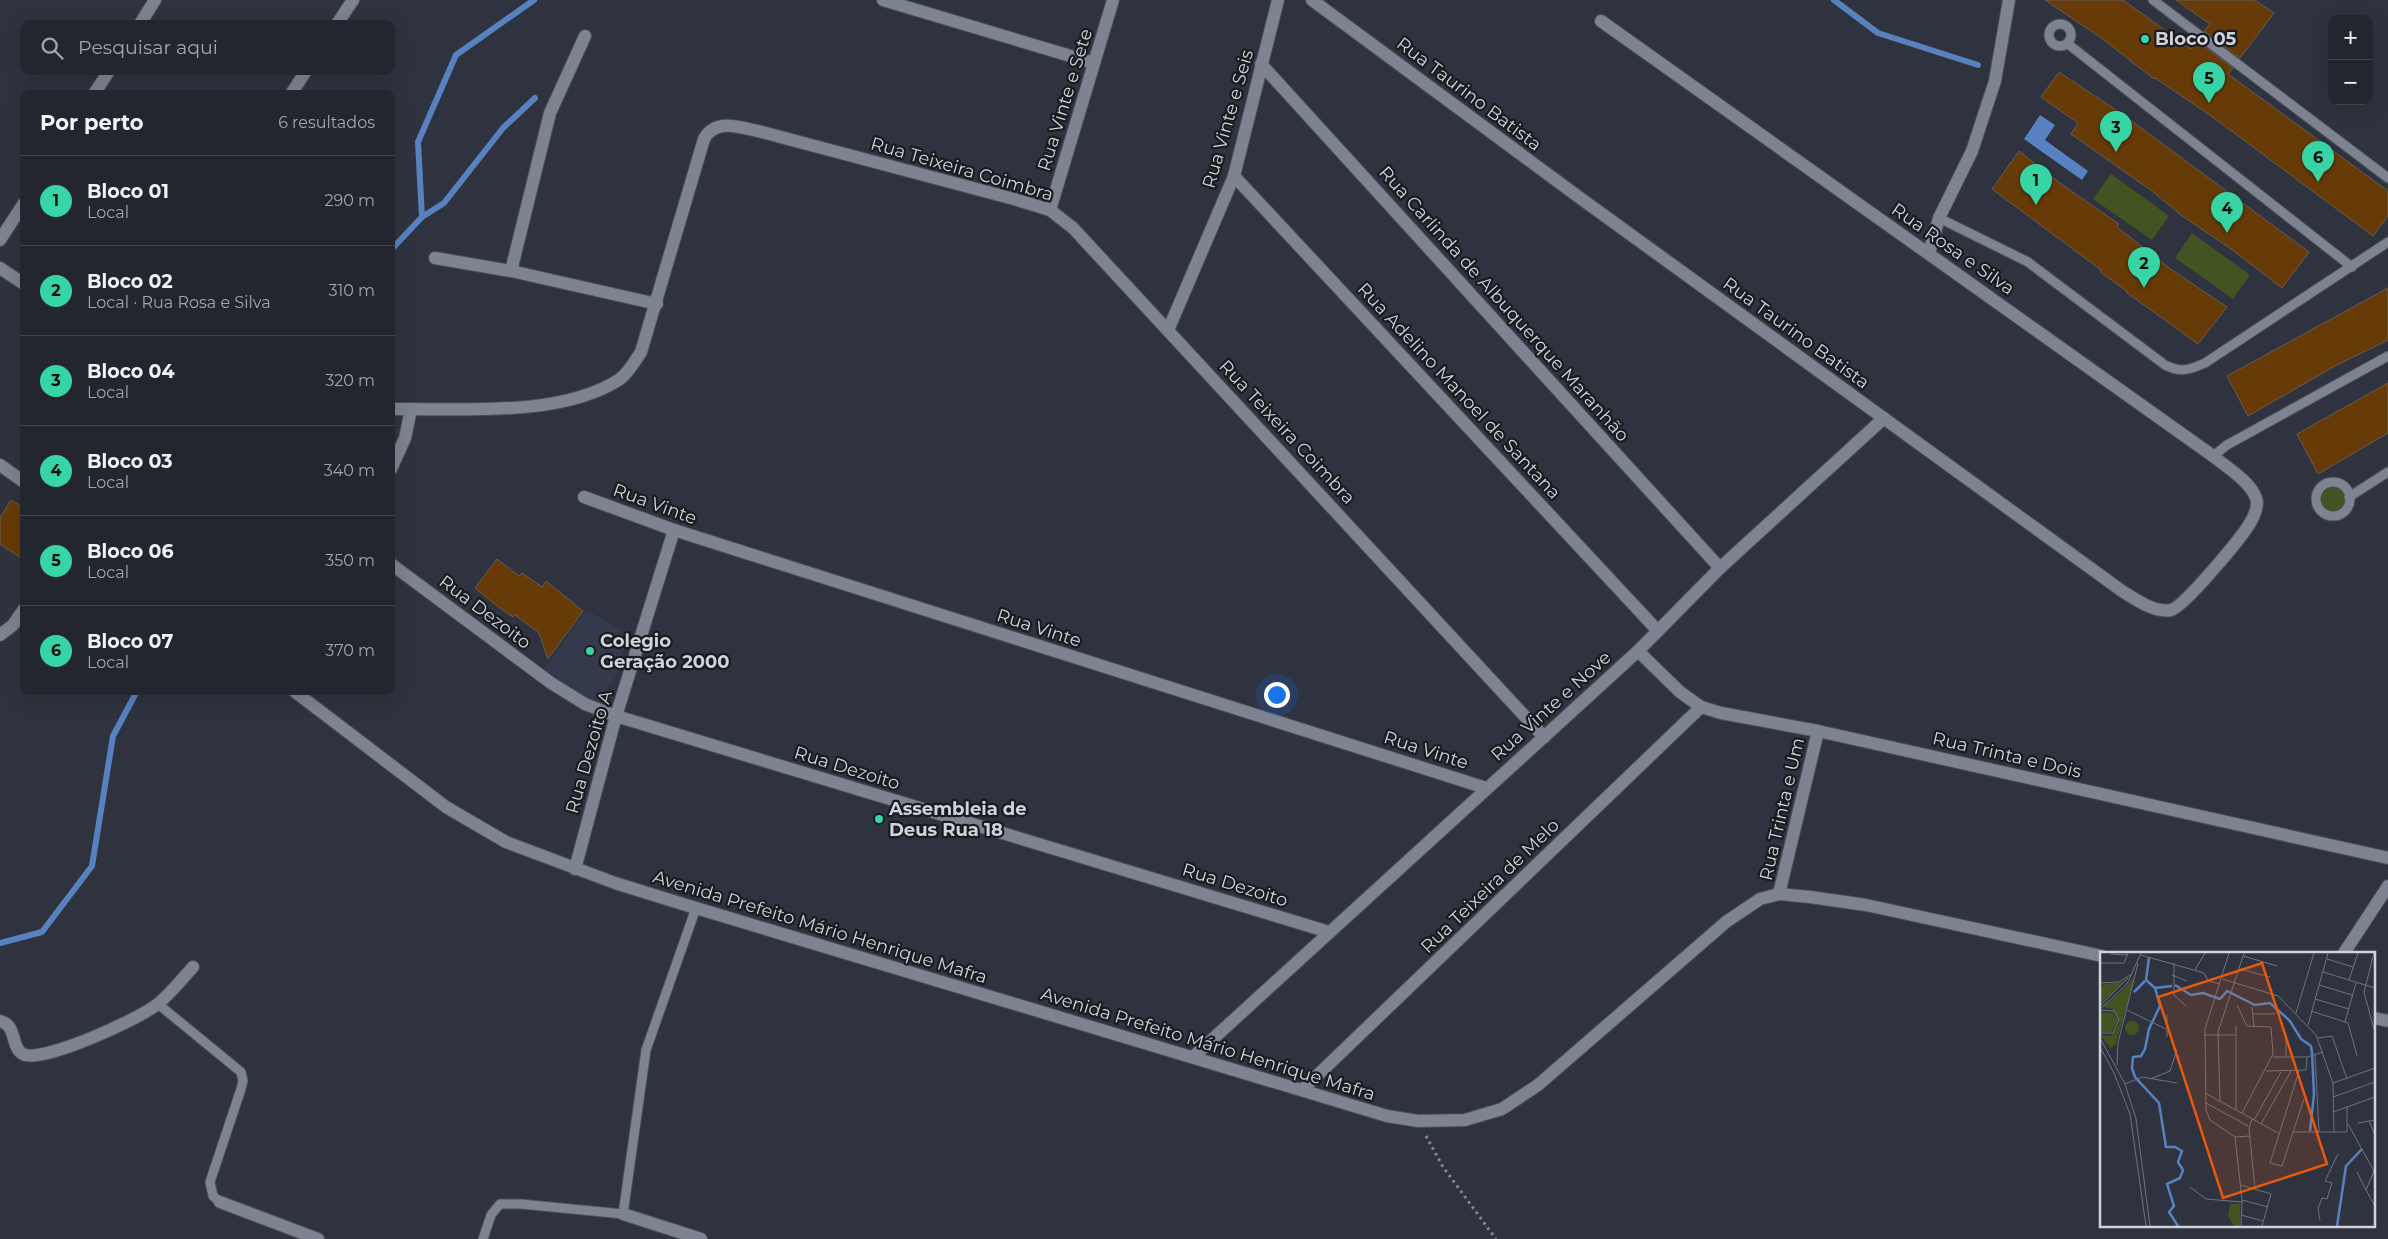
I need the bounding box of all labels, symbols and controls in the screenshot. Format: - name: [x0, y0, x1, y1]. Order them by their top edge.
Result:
- map controls: [2328, 15, 2373, 105]
- button: +: [2328, 15, 2373, 60]
- search box: [20, 20, 395, 75]
- street label: Rua Vinte e Sete: [1033, 26, 1097, 174]
- place label: Bloco 05: [2155, 28, 2237, 50]
- street label: Rua Taurino Batista: [1392, 32, 1546, 156]
- marker: Bloco 05: [2139, 33, 2151, 45]
- icon: search: [38, 34, 66, 62]
- text: Pesquisar aqui: [78, 36, 218, 59]
- street label: Rua Vinte e Seis: [1198, 47, 1258, 191]
- button: −: [2328, 60, 2373, 105]
- pin: 5: [2193, 62, 2225, 103]
- text: Por perto: [40, 110, 144, 135]
- pin: 3: [2100, 111, 2132, 152]
- text: 6 resultados: [278, 113, 375, 132]
- street label: Rua Teixeira Coimbra: [868, 132, 1056, 206]
- pin: 6: [2302, 141, 2334, 182]
- street label: Rua Carlinda de Albuquerque Maranhão: [1374, 162, 1634, 446]
- pin: 1: [2020, 164, 2052, 205]
- text: Bloco 01: [87, 180, 169, 203]
- text: 1: [53, 191, 59, 210]
- text: 290 m: [324, 191, 375, 210]
- pin: 4: [2211, 192, 2243, 233]
- street label: Rua Rosa e Silva: [1887, 198, 2019, 300]
- text: Local: [87, 203, 129, 222]
- pin: 2: [2128, 247, 2160, 288]
- text: Bloco 02: [87, 270, 173, 293]
- street label: Rua Taurino Batista: [1718, 272, 1874, 394]
- street label: Rua Adelino Manoel de Santana: [1353, 278, 1565, 504]
- text: 2: [51, 281, 61, 300]
- text: 310 m: [328, 281, 375, 300]
- text: Local · Rua Rosa e Silva: [87, 293, 271, 312]
- street label: Rua Teixeira Coimbra: [1214, 355, 1360, 509]
- text: Bloco 04: [87, 360, 175, 383]
- text: 3: [51, 371, 61, 390]
- text: 320 m: [325, 371, 375, 390]
- text: Local: [87, 383, 129, 402]
- text: Bloco 03: [87, 450, 173, 473]
- text: 4: [50, 461, 62, 480]
- text: 340 m: [324, 461, 375, 480]
- text: Local: [87, 473, 129, 492]
- street label: Rua Vinte: [610, 479, 700, 529]
- text: Bloco 06: [87, 540, 174, 563]
- text: 5: [51, 551, 61, 570]
- text: 350 m: [325, 551, 375, 570]
- text: Local: [87, 563, 129, 582]
- street label: Rua Dezoito: [435, 570, 535, 654]
- street label: Rua Vinte: [994, 604, 1084, 652]
- text: Bloco 07: [87, 630, 173, 653]
- place label: Colegio Geração 2000: [600, 630, 729, 673]
- text: 6: [51, 641, 61, 660]
- text: 370 m: [325, 641, 375, 660]
- marker: Colegio Geração 2000: [584, 645, 596, 657]
- street label: Rua Vinte e Nove: [1486, 646, 1616, 766]
- text: Local: [87, 653, 129, 672]
- your location: [1264, 682, 1290, 708]
- street label: Rua Dezoito A: [561, 688, 617, 816]
- street label: Rua Vinte: [1381, 726, 1471, 774]
- street label: Rua Trinta e Dois: [1930, 727, 2084, 783]
- street label: Rua Trinta e Um: [1755, 735, 1809, 883]
- street label: Rua Dezoito: [791, 741, 903, 795]
- place label: Assembleia de Deus Rua 18: [888, 798, 1027, 841]
- marker: Assembleia de Deus Rua 18: [873, 813, 885, 825]
- street label: Rua Teixeira de Melo: [1416, 814, 1564, 958]
- street label: Rua Dezoito: [1179, 858, 1291, 912]
- street label: Avenida Prefeito Mário Henrique Mafra: [650, 866, 990, 988]
- inset map: [2100, 952, 2376, 1226]
- street label: Avenida Prefeito Mário Henrique Mafra: [1038, 983, 1378, 1105]

